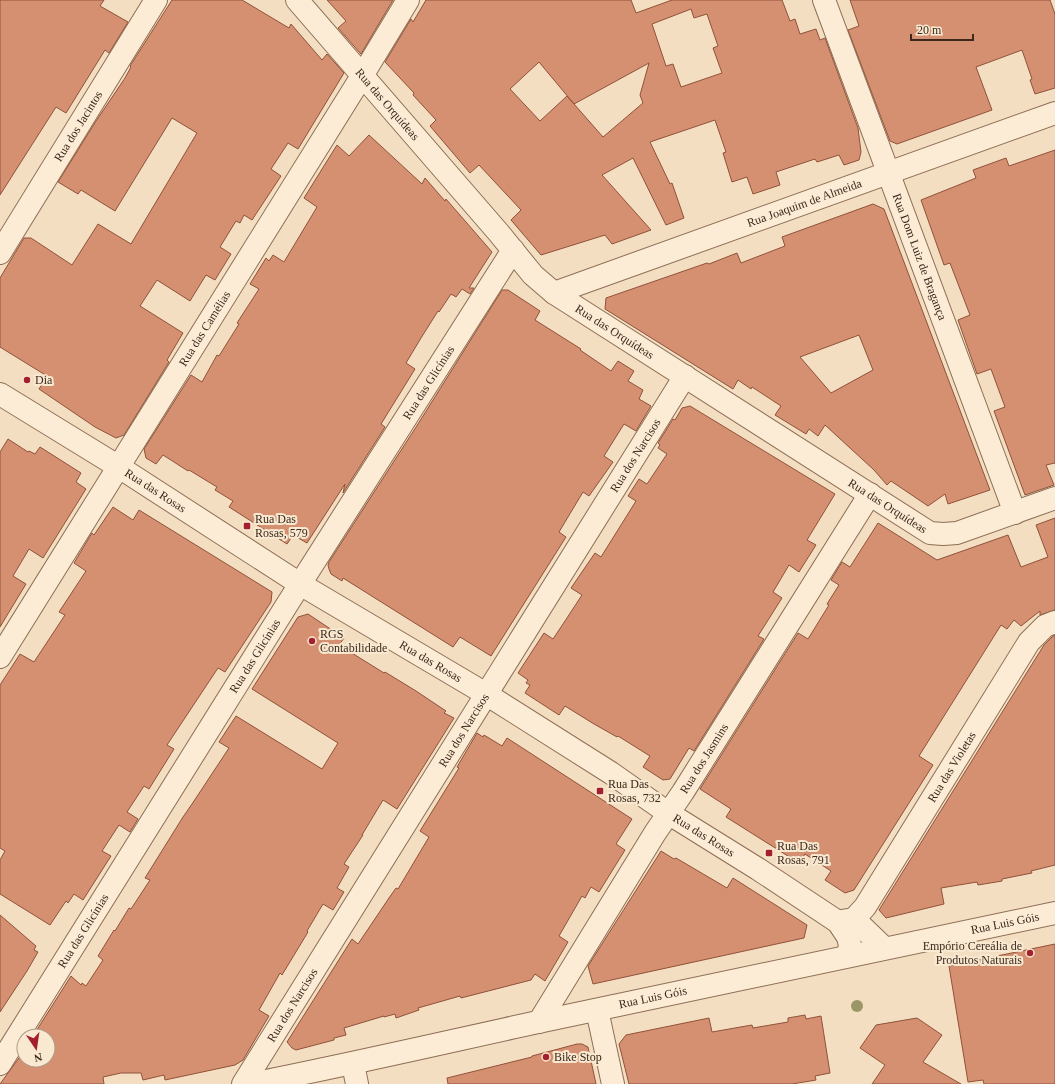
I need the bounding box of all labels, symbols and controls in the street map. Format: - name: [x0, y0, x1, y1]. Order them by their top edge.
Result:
- scale bar: [911, 16, 973, 42]
- text: 20 m: [917, 23, 942, 37]
- street label: Rua das Orquídeas: [352, 65, 423, 143]
- street label: Rua dos Jacintos: [51, 88, 106, 164]
- street label: Rua Joaquim de Almeida: [745, 176, 864, 230]
- street label: Rua Dom Luiz de Bragança: [890, 192, 950, 323]
- street label: Rua das Camélias: [176, 288, 234, 369]
- street label: Rua das Orquídeas: [573, 301, 657, 362]
- street label: Rua das Glicínias: [400, 343, 457, 422]
- place label: Dia: [35, 373, 53, 387]
- marker: Dia: [22, 375, 32, 385]
- street label: Rua dos Narcisos: [607, 416, 664, 495]
- street label: Rua das Rosas: [122, 466, 189, 516]
- street label: Rua das Orquídeas: [846, 476, 930, 537]
- place label: Rua Das Rosas, 579: [255, 512, 308, 540]
- marker: Rua Das Rosas, 579: [242, 521, 252, 531]
- street label: Rua das Glicínias: [226, 616, 283, 696]
- place label: RGS Contabilidade: [320, 627, 387, 655]
- marker: RGS Contabilidade: [307, 636, 317, 646]
- street label: Rua das Rosas: [397, 637, 465, 685]
- street label: Rua dos Narcisos: [436, 691, 492, 770]
- street label: Rua dos Jasmins: [677, 721, 731, 796]
- street label: Rua das Violetas: [925, 729, 979, 805]
- place label: Rua Das Rosas, 732: [608, 777, 661, 805]
- marker: Rua Das Rosas, 732: [595, 786, 605, 796]
- street label: Rua das Rosas: [670, 811, 738, 860]
- place label: Rua Das Rosas, 791: [777, 839, 830, 867]
- marker: Rua Das Rosas, 791: [764, 848, 774, 858]
- street label: Rua das Glicínias: [55, 891, 112, 970]
- street label: Rua Luis Góis: [970, 909, 1041, 937]
- place label: Empório Cereália de Produtos Naturais: [923, 939, 1022, 967]
- marker: Empório Cereália de Produtos Naturais: [1025, 948, 1035, 958]
- street label: Rua dos Narcisos: [264, 965, 321, 1044]
- street label: Rua Luis Góis: [617, 983, 688, 1011]
- north arrow: [16, 1028, 56, 1068]
- place label: Bike Stop: [554, 1050, 602, 1064]
- text: N: [33, 1051, 43, 1064]
- marker: Bike Stop: [541, 1052, 551, 1062]

